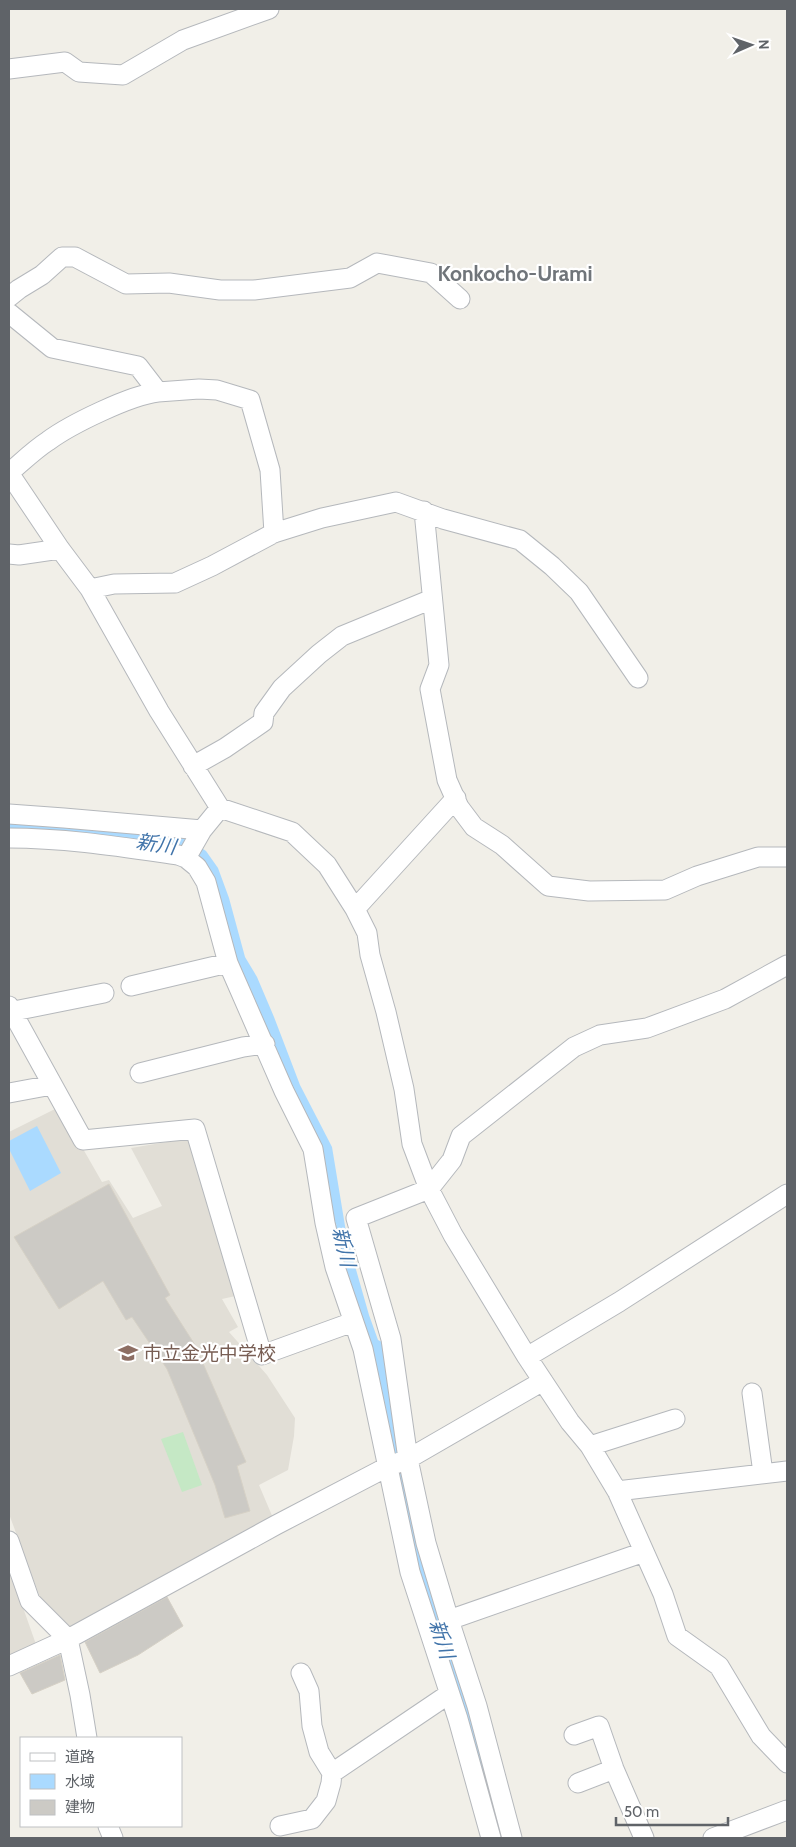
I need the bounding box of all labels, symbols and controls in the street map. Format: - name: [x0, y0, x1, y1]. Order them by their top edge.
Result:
- north arrow: [726, 20, 776, 70]
- text: N: [755, 39, 773, 50]
- district label: Konkocho-Urami: [438, 261, 592, 286]
- water label: 新川: [134, 829, 180, 859]
- water label: 新川: [328, 1225, 361, 1271]
- school or university icon: 市立金光中学校: [117, 1342, 139, 1364]
- place label: 市立金光中学校: [143, 1342, 276, 1365]
- water label: 新川: [424, 1616, 460, 1664]
- legend: [20, 1737, 182, 1827]
- text: 道路: [65, 1748, 95, 1766]
- text: 水域: [65, 1773, 95, 1791]
- scale bar: [616, 1794, 728, 1826]
- text: 建物: [65, 1798, 95, 1816]
- text: 50 m: [624, 1803, 659, 1821]

